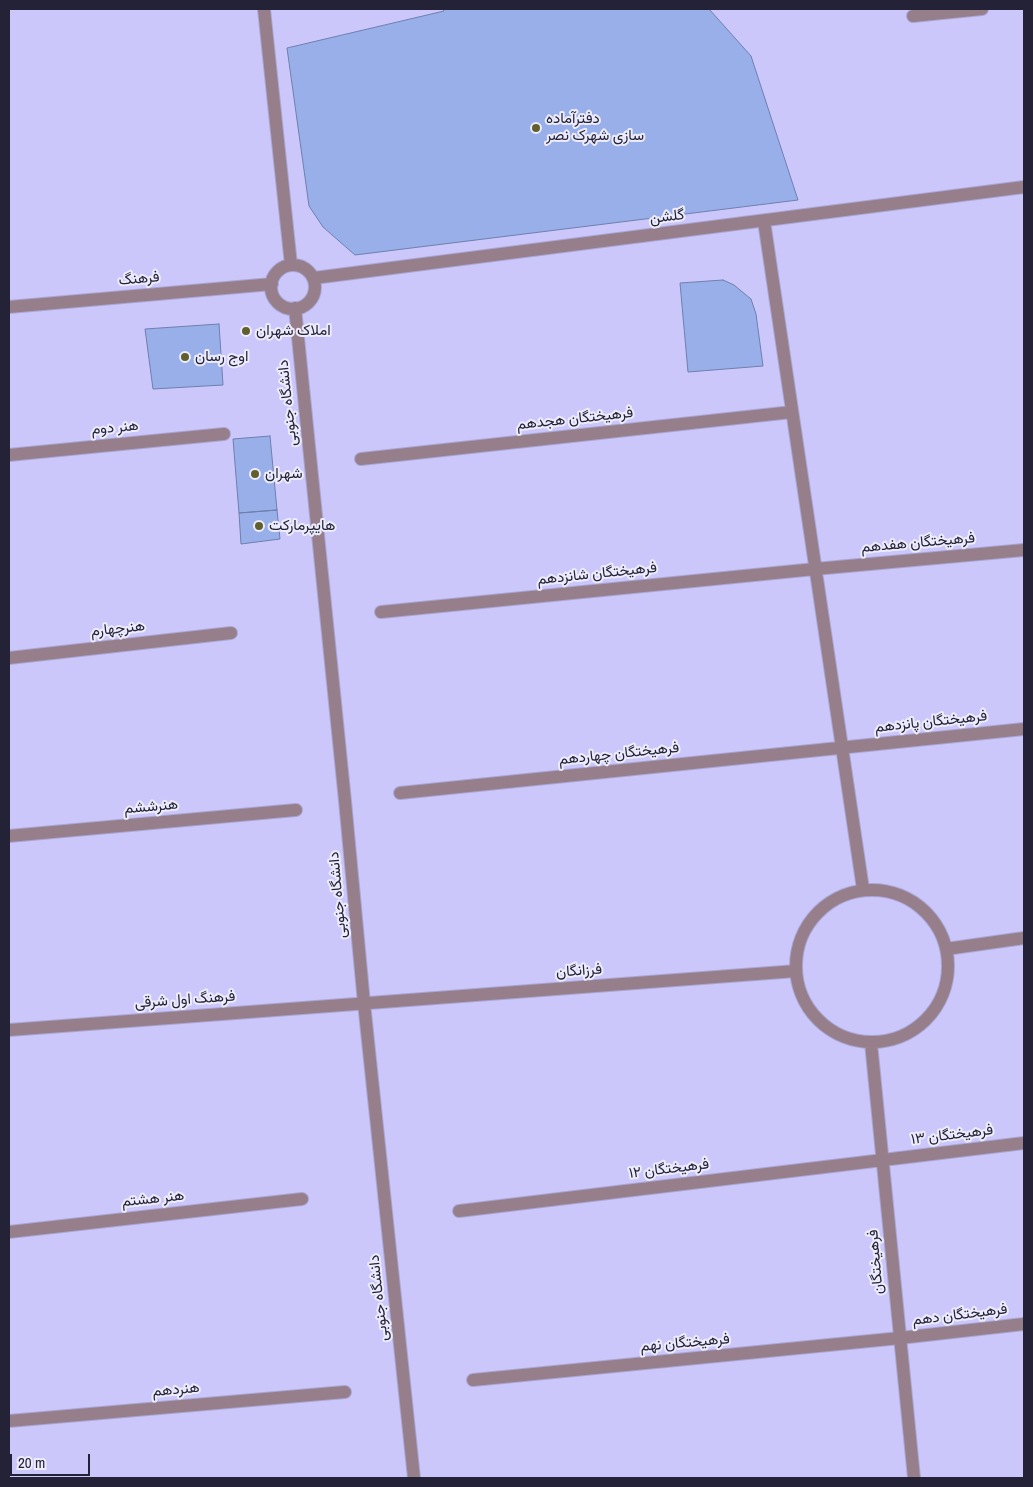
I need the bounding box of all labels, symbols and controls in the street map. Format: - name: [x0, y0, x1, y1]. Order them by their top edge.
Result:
- place label: دفترآماده سازی شهرک نصر: [546, 110, 644, 145]
- marker: دفترآماده سازی شهرک نصر: [530, 122, 542, 134]
- street label: گلشن: [649, 206, 685, 228]
- street label: فرهنگ: [118, 268, 160, 290]
- place label: املاک شهران: [256, 322, 331, 340]
- marker: املاک شهران: [240, 325, 252, 337]
- place label: اوج رسان: [195, 348, 248, 366]
- marker: اوج رسان: [179, 351, 191, 363]
- street label: دانشگاه جنوبی: [275, 359, 301, 447]
- street label: فرهیختگان هجدهم: [516, 404, 634, 434]
- street label: هنر دوم: [91, 417, 139, 439]
- place label: شهران: [265, 465, 303, 483]
- marker: شهران: [249, 468, 261, 480]
- place label: هایپرمارکت: [269, 517, 335, 535]
- marker: هایپرمارکت: [253, 520, 265, 532]
- street label: فرهیختگان هفدهم: [860, 529, 976, 557]
- street label: فرهیختگان شانزدهم: [536, 559, 658, 589]
- street label: هنرچهارم: [90, 617, 146, 641]
- street label: فرهیختگان پانزدهم: [874, 707, 988, 737]
- street label: فرهیختگان چهاردهم: [558, 739, 680, 769]
- street label: هنرششم: [123, 796, 179, 818]
- street label: دانشگاه جنوبی: [325, 851, 351, 939]
- street label: فرزانگان: [555, 960, 603, 982]
- street label: فرهنگ اول شرقی: [134, 988, 236, 1012]
- street label: فرهیختگان ۱۳: [910, 1121, 994, 1149]
- street label: فرهیختگان ۱۲: [628, 1155, 710, 1183]
- street label: هنر هشتم: [121, 1187, 185, 1211]
- street label: فرهیختگان: [864, 1229, 888, 1295]
- street label: دانشگاه جنوبی: [366, 1254, 392, 1342]
- street label: فرهیختگان دهم: [911, 1300, 1009, 1330]
- street label: فرهیختگان نهم: [640, 1330, 730, 1356]
- street label: هنردهم: [152, 1379, 200, 1401]
- scale bar: [12, 1444, 92, 1476]
- text: 20 m: [18, 1452, 45, 1473]

